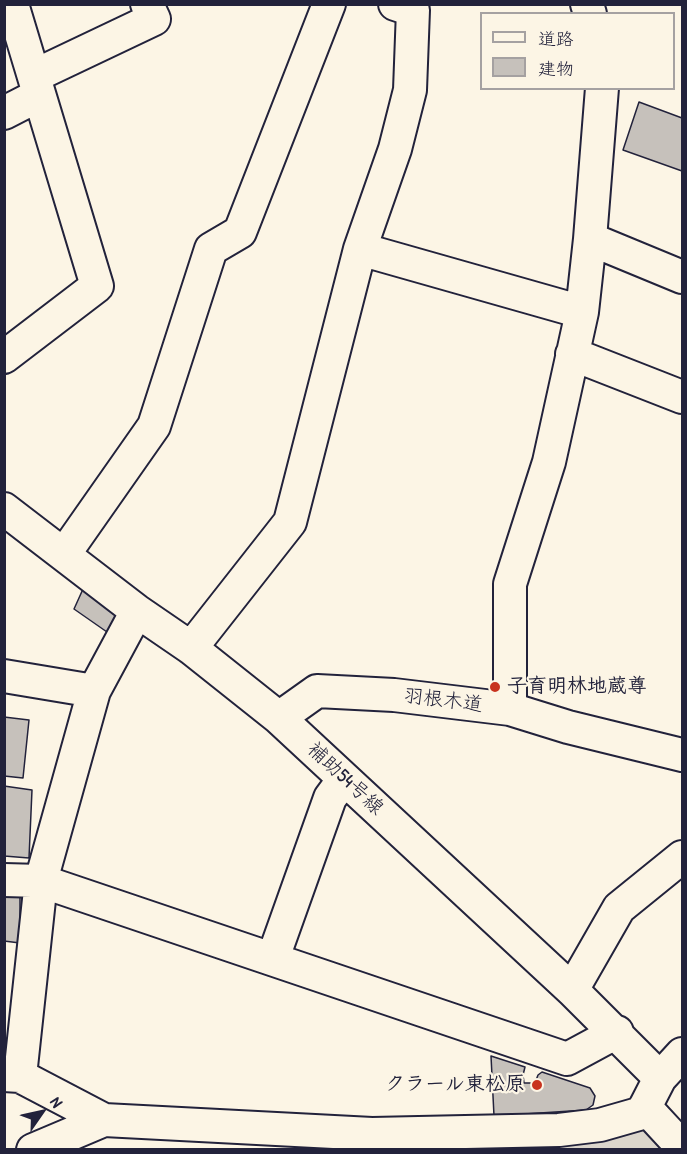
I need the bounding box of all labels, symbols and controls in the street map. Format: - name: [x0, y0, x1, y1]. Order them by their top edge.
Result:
- legend: [480, 12, 675, 90]
- text: 道路: [538, 26, 574, 51]
- text: 建物: [538, 56, 574, 81]
- place label: 子育明林地蔵尊: [507, 675, 647, 699]
- marker: 子育明林地蔵尊: [488, 680, 502, 694]
- street label: 羽根木道: [402, 684, 484, 718]
- street label: 補助54号線: [302, 738, 388, 820]
- place label: クラール東松原: [385, 1073, 525, 1097]
- marker: クラール東松原: [530, 1078, 544, 1092]
- north arrow: [12, 1082, 72, 1142]
- text: N: [45, 1092, 68, 1112]

